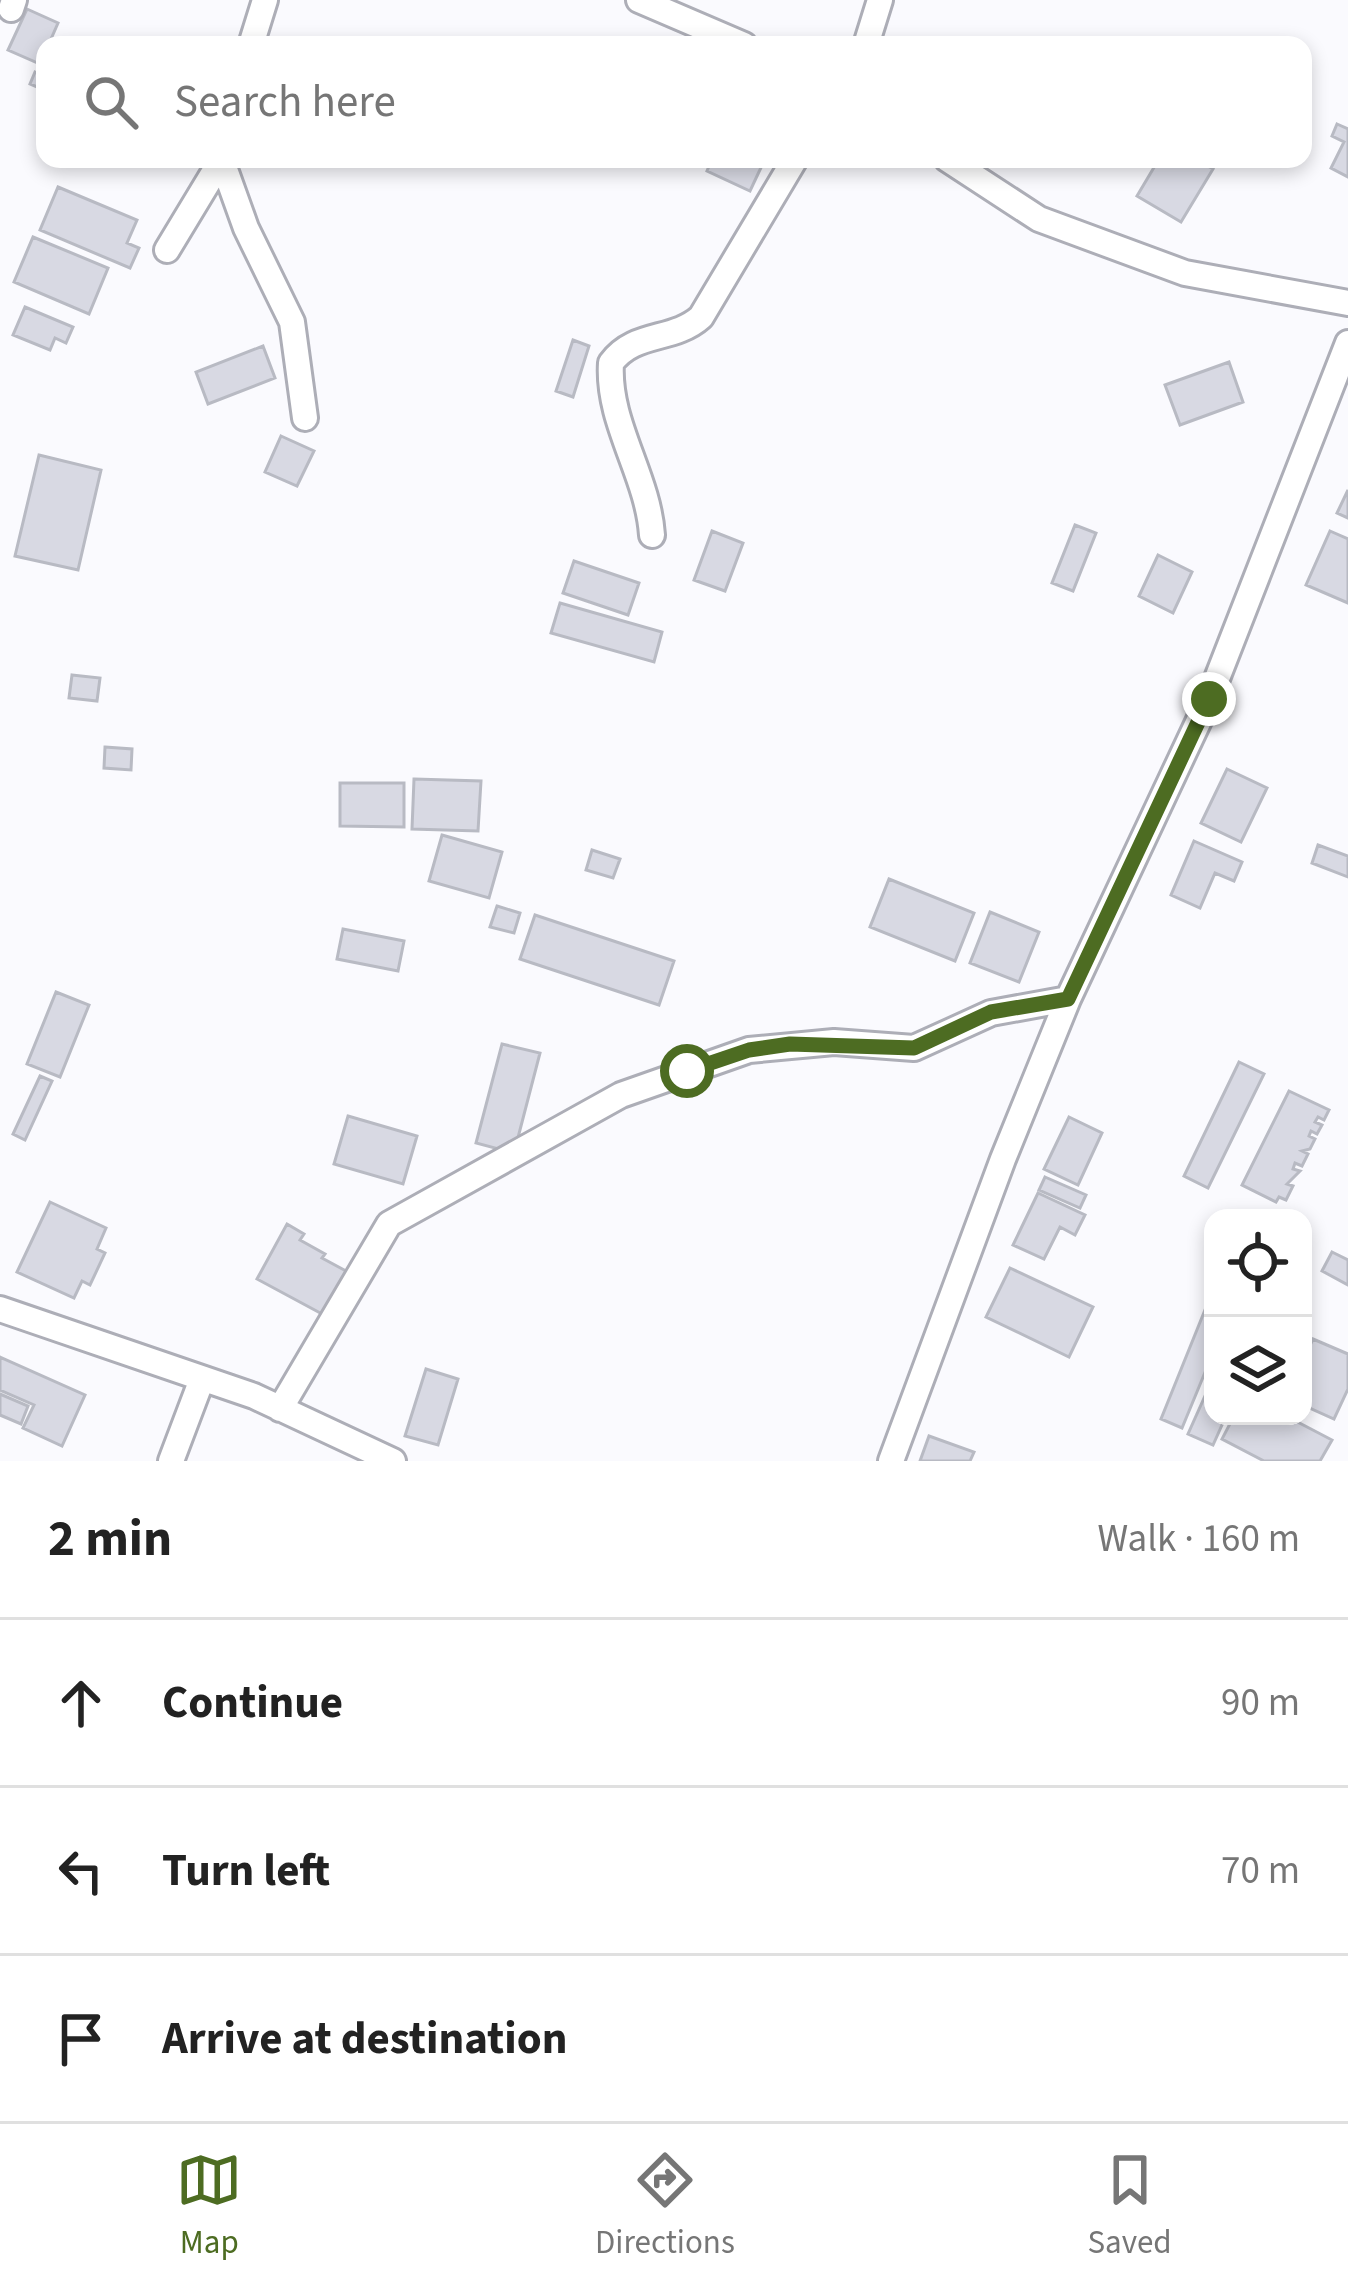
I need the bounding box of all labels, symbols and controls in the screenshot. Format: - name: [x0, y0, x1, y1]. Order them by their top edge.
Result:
- search box: [36, 36, 1312, 168]
- icon: search: [78, 69, 144, 135]
- text: Search here: [174, 70, 396, 134]
- route end: [1182, 672, 1236, 726]
- route start: [660, 1044, 714, 1098]
- map controls: [1204, 1209, 1312, 1425]
- button: locate: [1204, 1209, 1312, 1317]
- button: layers: [1204, 1317, 1312, 1425]
- text: 2 min: [48, 1503, 172, 1575]
- text: Walk · 160 m: [1097, 1511, 1300, 1567]
- icon: ahead: [48, 1670, 114, 1736]
- text: Continue: [162, 1671, 343, 1735]
- text: 90 m: [1221, 1675, 1300, 1731]
- icon: left: [48, 1838, 114, 1904]
- text: Turn left: [162, 1839, 330, 1903]
- text: 70 m: [1221, 1843, 1300, 1899]
- icon: arrive: [48, 2006, 114, 2072]
- text: Arrive at destination: [162, 2007, 567, 2071]
- tab: Map: [176, 2147, 242, 2266]
- tab: Directions: [595, 2147, 735, 2266]
- tab: Saved: [1087, 2147, 1172, 2266]

